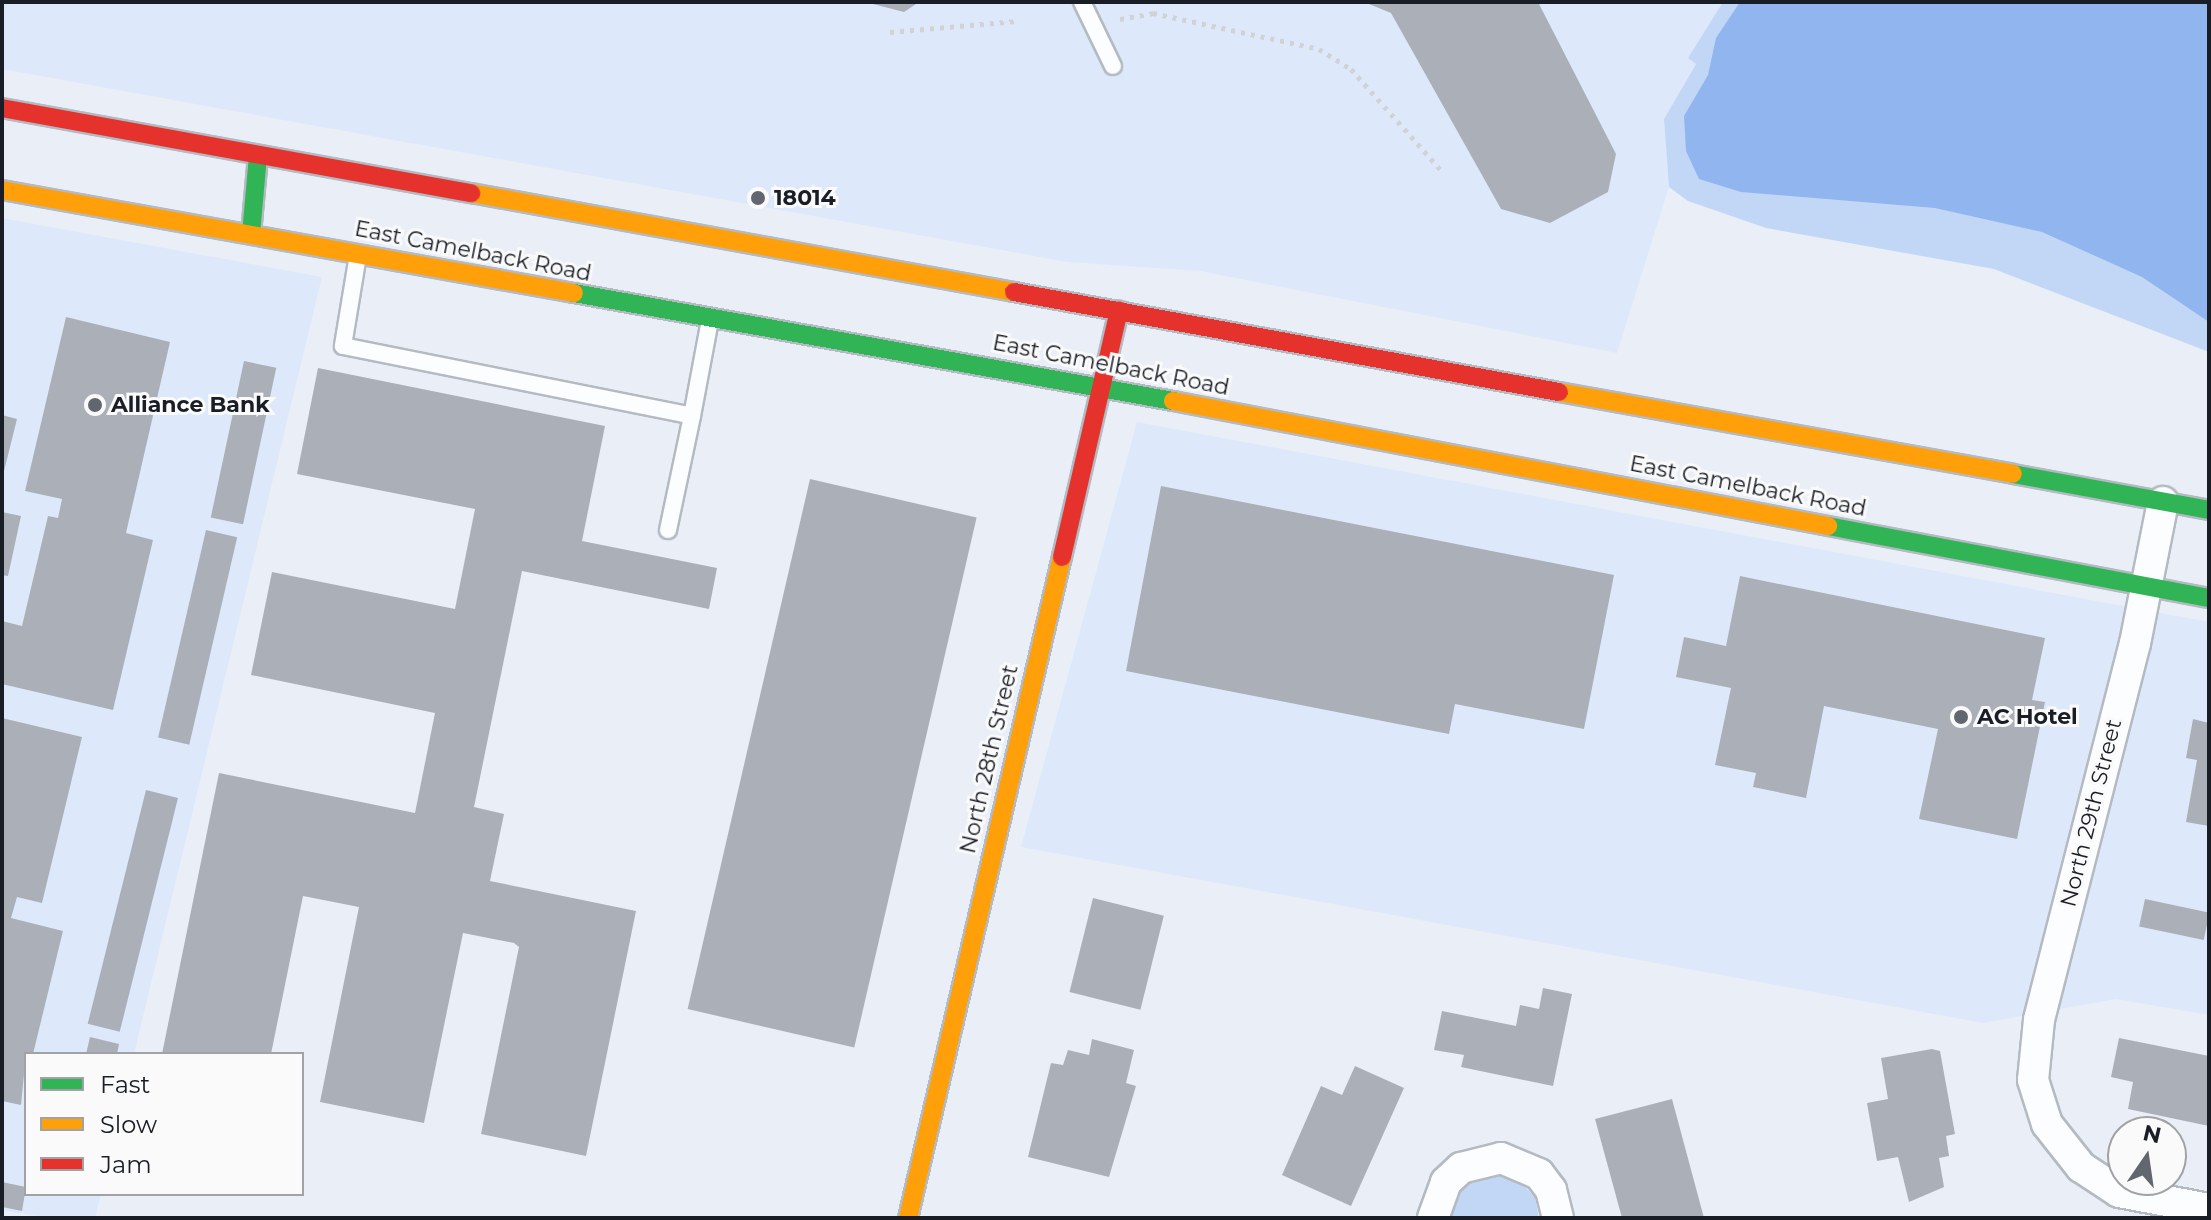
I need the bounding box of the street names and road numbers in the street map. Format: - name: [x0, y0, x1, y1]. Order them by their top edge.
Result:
- street label: East Camelback Road: [352, 215, 594, 287]
- street label: East Camelback Road: [990, 329, 1232, 401]
- street label: East Camelback Road: [1627, 450, 1869, 522]
- street label: North 28th Street: [954, 662, 1024, 856]
- street label: North 29th Street: [2055, 716, 2127, 910]

